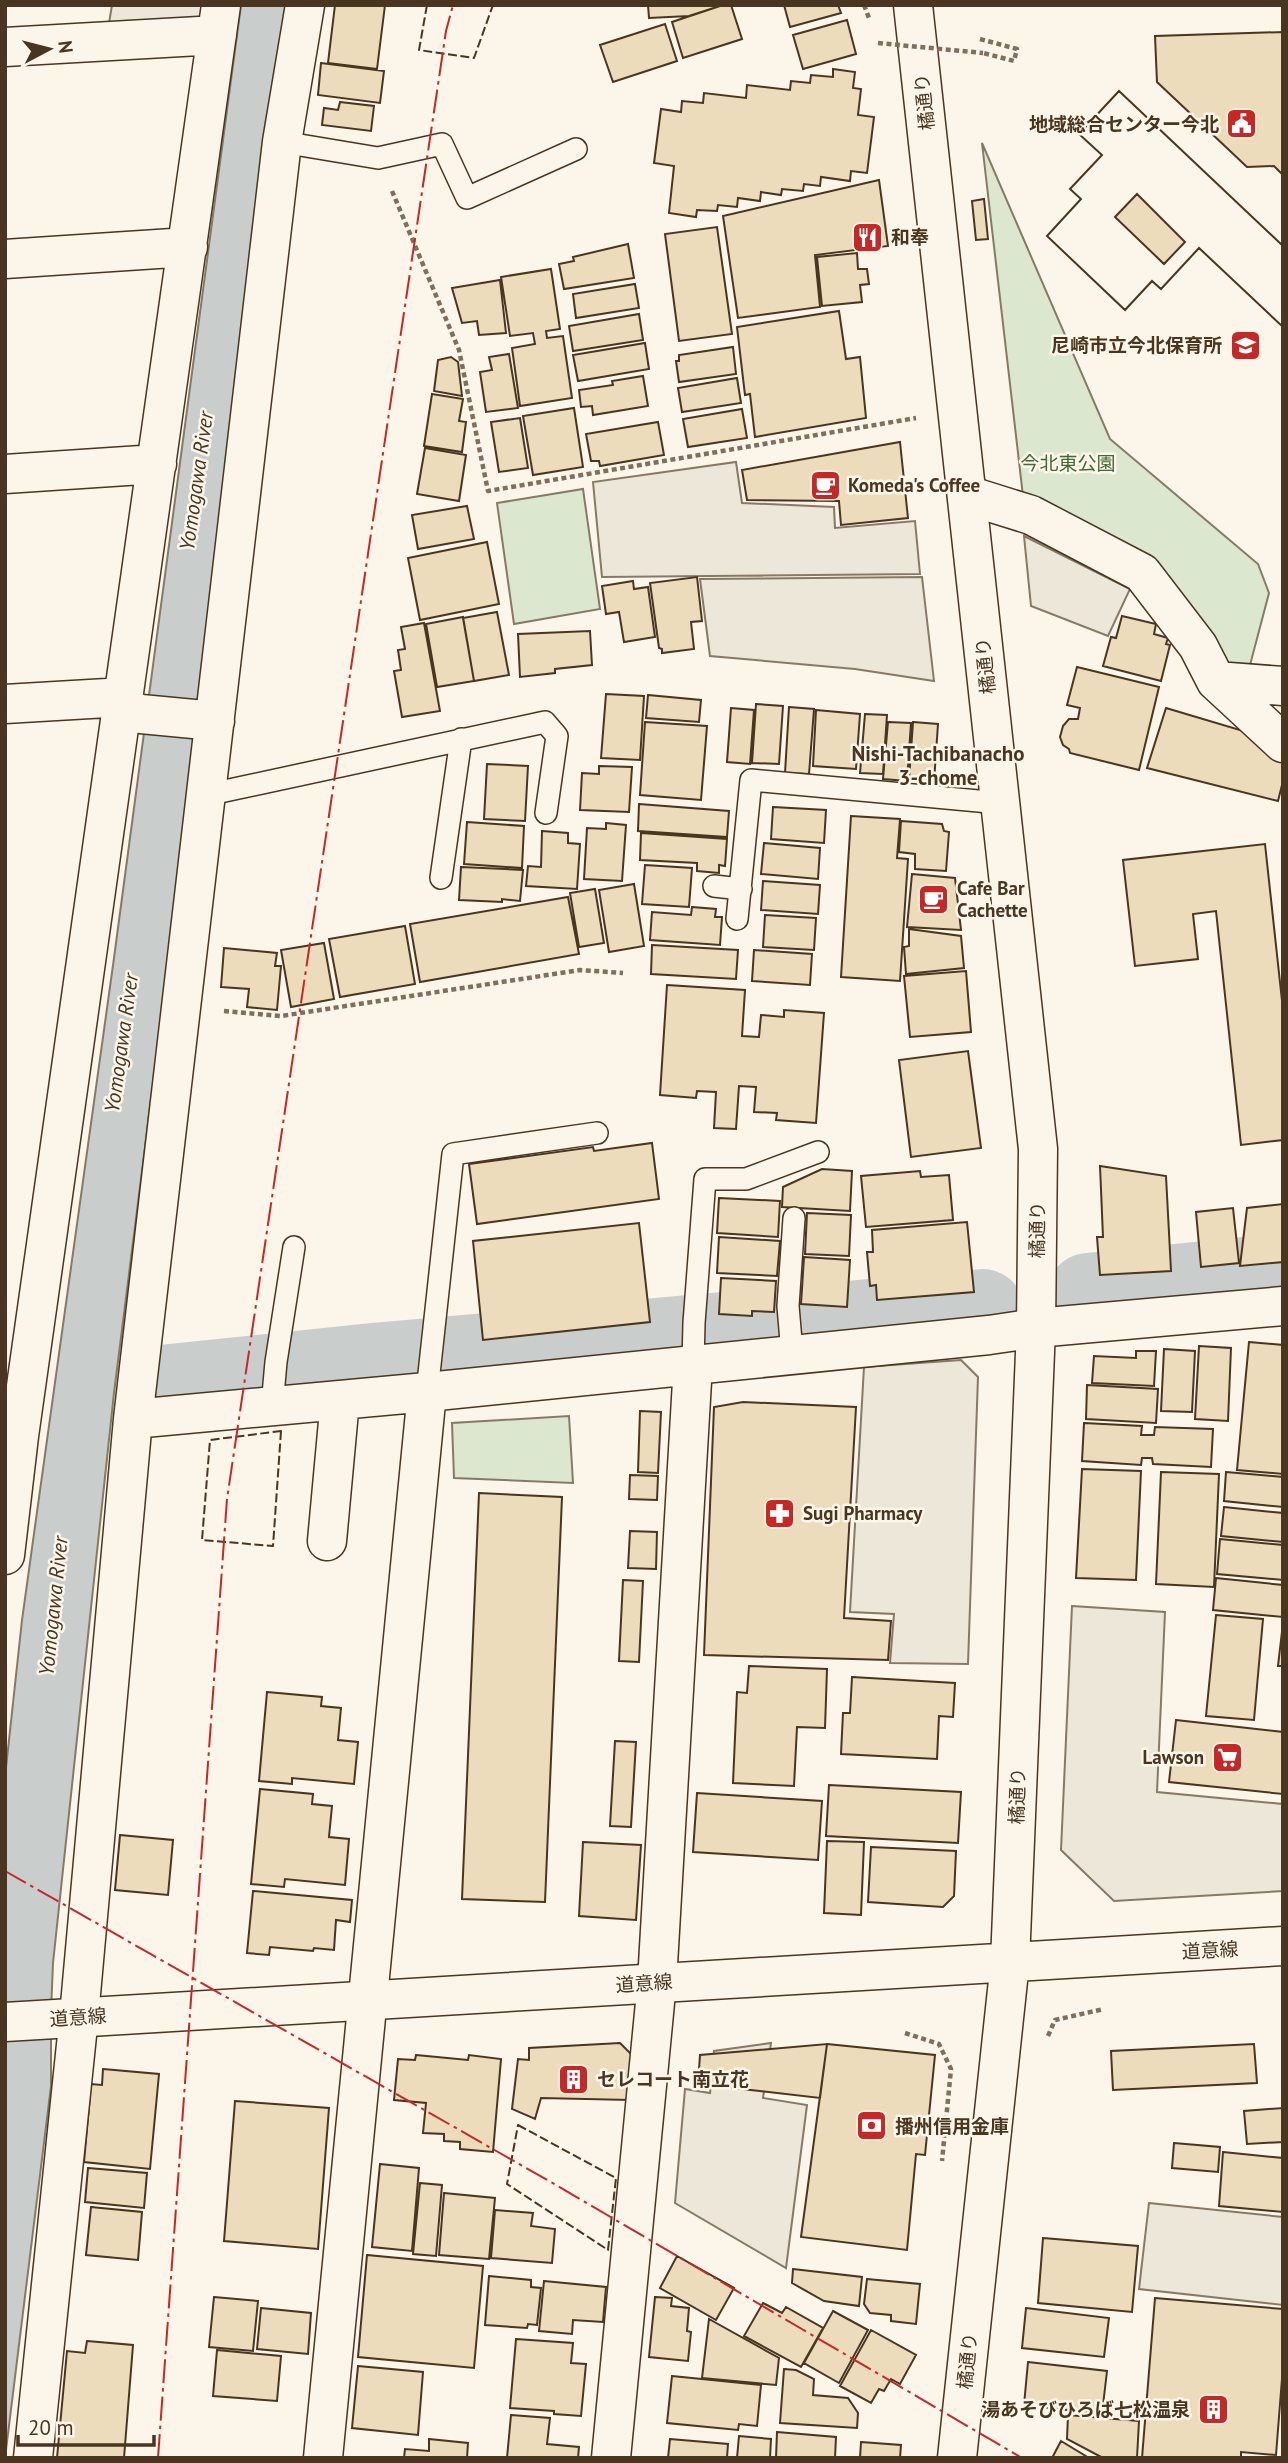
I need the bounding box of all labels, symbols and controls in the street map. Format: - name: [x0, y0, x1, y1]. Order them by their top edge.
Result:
- north arrow: [14, 14, 84, 84]
- text: N: [53, 39, 79, 55]
- street label: 橘通り: [909, 72, 939, 132]
- public building icon: 地域総合センター今北: [1225, 107, 1259, 141]
- place label: 地域総合センター今北: [1029, 112, 1219, 136]
- restaurant icon: 和奉: [851, 220, 885, 254]
- place label: 和奉: [891, 225, 929, 249]
- school or university icon: 尼崎市立今北保育所: [1228, 328, 1262, 362]
- place label: 尼崎市立今北保育所: [1051, 333, 1222, 357]
- water label: Yomogawa River: [173, 408, 219, 552]
- park label: 今北東公園: [1020, 451, 1116, 475]
- cafe icon: Komeda's Coffee: [808, 468, 842, 502]
- place label: Komeda's Coffee: [848, 473, 980, 497]
- street label: 橘通り: [970, 636, 1000, 696]
- district label: Nishi-Tachibanacho 3-chome: [851, 740, 1025, 791]
- place label: Cafe Bar Cachette: [957, 876, 1028, 922]
- cafe icon: Cafe Bar Cachette: [917, 882, 951, 916]
- water label: Yomogawa River: [98, 970, 144, 1114]
- street label: 橘通り: [1025, 1201, 1049, 1259]
- pharmacy icon: Sugi Pharmacy: [763, 1496, 797, 1530]
- place label: Sugi Pharmacy: [803, 1501, 923, 1525]
- water label: Yomogawa River: [32, 1533, 74, 1677]
- supermarket icon: Lawson: [1210, 1740, 1244, 1774]
- place label: Lawson: [1143, 1745, 1204, 1769]
- street label: 橘通り: [1004, 1767, 1030, 1825]
- street label: 道意線: [1181, 1937, 1239, 1963]
- street label: 道意線: [615, 1969, 673, 1997]
- street label: 道意線: [49, 2003, 107, 2031]
- building icon: セレコート南立花: [557, 2062, 591, 2096]
- place label: セレコート南立花: [597, 2067, 749, 2091]
- bank icon: 播州信用金庫: [855, 2109, 889, 2143]
- place label: 播州信用金庫: [895, 2114, 1009, 2138]
- street label: 橘通り: [952, 2331, 982, 2391]
- building icon: 湯あそびひろば七松温泉: [1196, 2392, 1230, 2426]
- place label: 湯あそびひろば七松温泉: [981, 2397, 1190, 2421]
- scale bar: [18, 2404, 154, 2448]
- text: 20 m: [28, 2414, 74, 2441]

